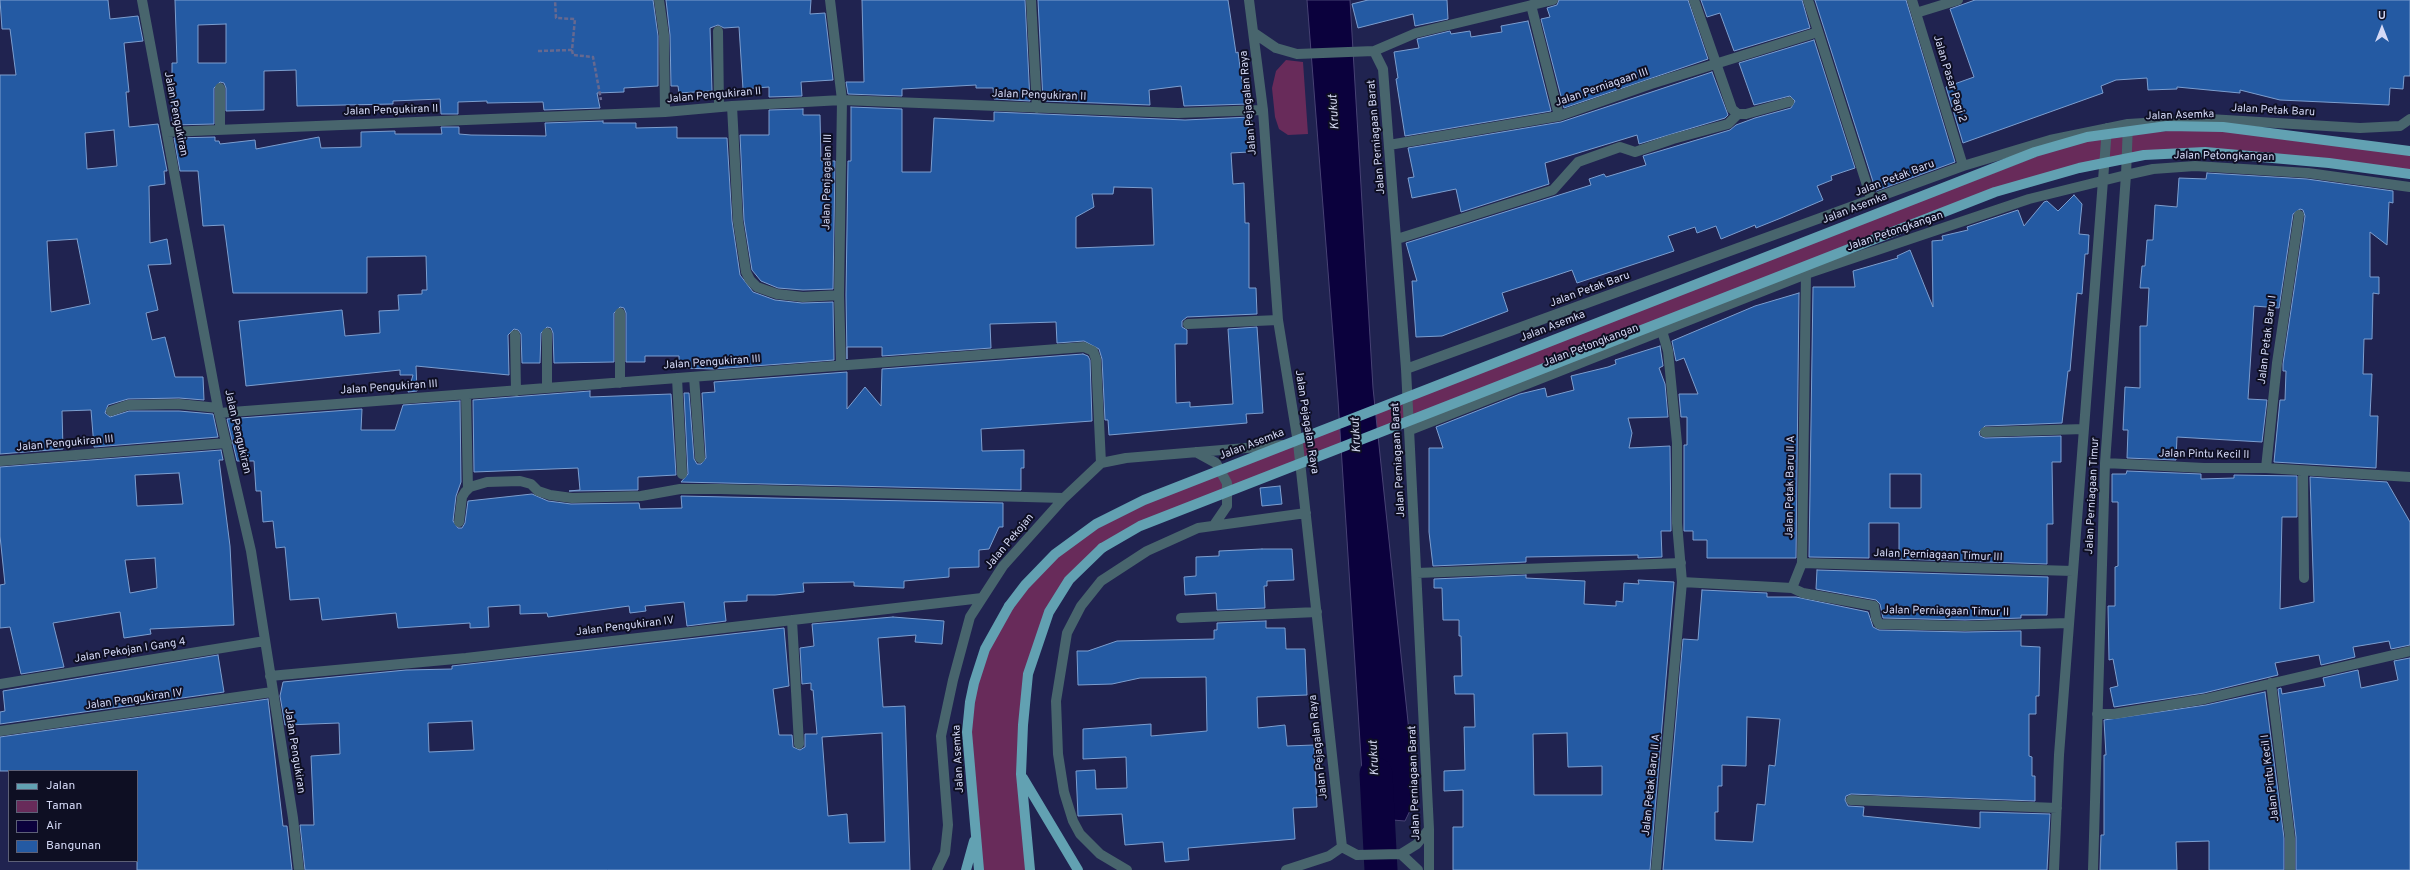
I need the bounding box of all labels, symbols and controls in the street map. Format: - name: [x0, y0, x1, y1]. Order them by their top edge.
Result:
- north arrow: [2362, 8, 2402, 48]
- text: U: [2378, 9, 2386, 23]
- street label: Jalan Pasar Pagi 2: [1929, 34, 1969, 124]
- street label: Jalan Pejagalan Raya: [1238, 50, 1260, 156]
- street label: Jalan Perniagaan III: [1554, 66, 1650, 110]
- street label: Jalan Pengukiran: [160, 71, 190, 157]
- street label: Jalan Perniagaan Barat: [1365, 79, 1389, 195]
- street label: Jalan Pengukiran II: [666, 85, 762, 107]
- street label: Jalan Pengukiran II: [991, 88, 1087, 104]
- water label: Krukut: [1327, 94, 1343, 130]
- street label: Jalan Petak Baru: [2231, 102, 2315, 120]
- street label: Jalan Pengukiran II: [343, 103, 439, 119]
- street label: Jalan Asemka: [2146, 108, 2214, 124]
- street label: Jalan Penjagalan III: [821, 134, 835, 230]
- street label: Jalan Petongkangan: [2173, 150, 2275, 164]
- street label: Jalan Petak Baru: [1853, 158, 1937, 200]
- street label: Jalan Asemka: [1821, 191, 1889, 227]
- street label: Jalan Petongkangan: [1845, 209, 1945, 255]
- street label: Jalan Petak Baru: [1548, 269, 1632, 311]
- street label: Jalan Petak Baru I: [2256, 295, 2280, 385]
- street label: Jalan Asemka: [1519, 309, 1587, 345]
- street label: Jalan Petongkangan: [1541, 322, 1641, 370]
- street label: Jalan Pengukiran III: [663, 353, 761, 373]
- street label: Jalan Pejagalan Raya: [1291, 369, 1321, 475]
- street label: Jalan Pengukiran III: [340, 378, 438, 398]
- street label: Jalan Pengukiran: [221, 389, 253, 475]
- street label: Jalan Perniagaan Barat: [1389, 402, 1409, 518]
- water label: Krukut: [1349, 417, 1365, 453]
- street label: Jalan Asemka: [1218, 427, 1286, 463]
- street label: Jalan Pengukiran III: [16, 433, 114, 455]
- street label: Jalan Petak Baru II A: [1784, 435, 1798, 539]
- street label: Jalan Perniagaan Timur: [2083, 437, 2103, 555]
- street label: Jalan Pintu Kecil II: [2158, 448, 2250, 462]
- street label: Jalan Pekojan: [983, 511, 1037, 573]
- street label: Jalan Perniagaan Timur III: [1873, 547, 2003, 565]
- street label: Jalan Perniagaan Timur II: [1883, 604, 2009, 620]
- street label: Jalan Pengukiran IV: [575, 614, 675, 640]
- street label: Jalan Pekojan I Gang 4: [73, 636, 187, 666]
- street label: Jalan Pengukiran IV: [84, 687, 184, 713]
- street label: Jalan Pejagalan Raya: [1307, 694, 1331, 800]
- street label: Jalan Pengukiran: [281, 708, 307, 794]
- street label: Jalan Asemka: [951, 724, 967, 794]
- street label: Jalan Perniagaan Barat: [1406, 725, 1424, 841]
- street label: Jalan Petak Baru II A: [1640, 733, 1664, 837]
- street label: Jalan Pintu Kecil I: [2259, 734, 2283, 822]
- water label: Krukut: [1367, 740, 1383, 776]
- legend: [8, 770, 138, 862]
- text: Jalan: [46, 778, 75, 794]
- text: Taman: [46, 798, 82, 814]
- text: Air: [46, 818, 62, 834]
- text: Bangunan: [46, 838, 101, 854]

